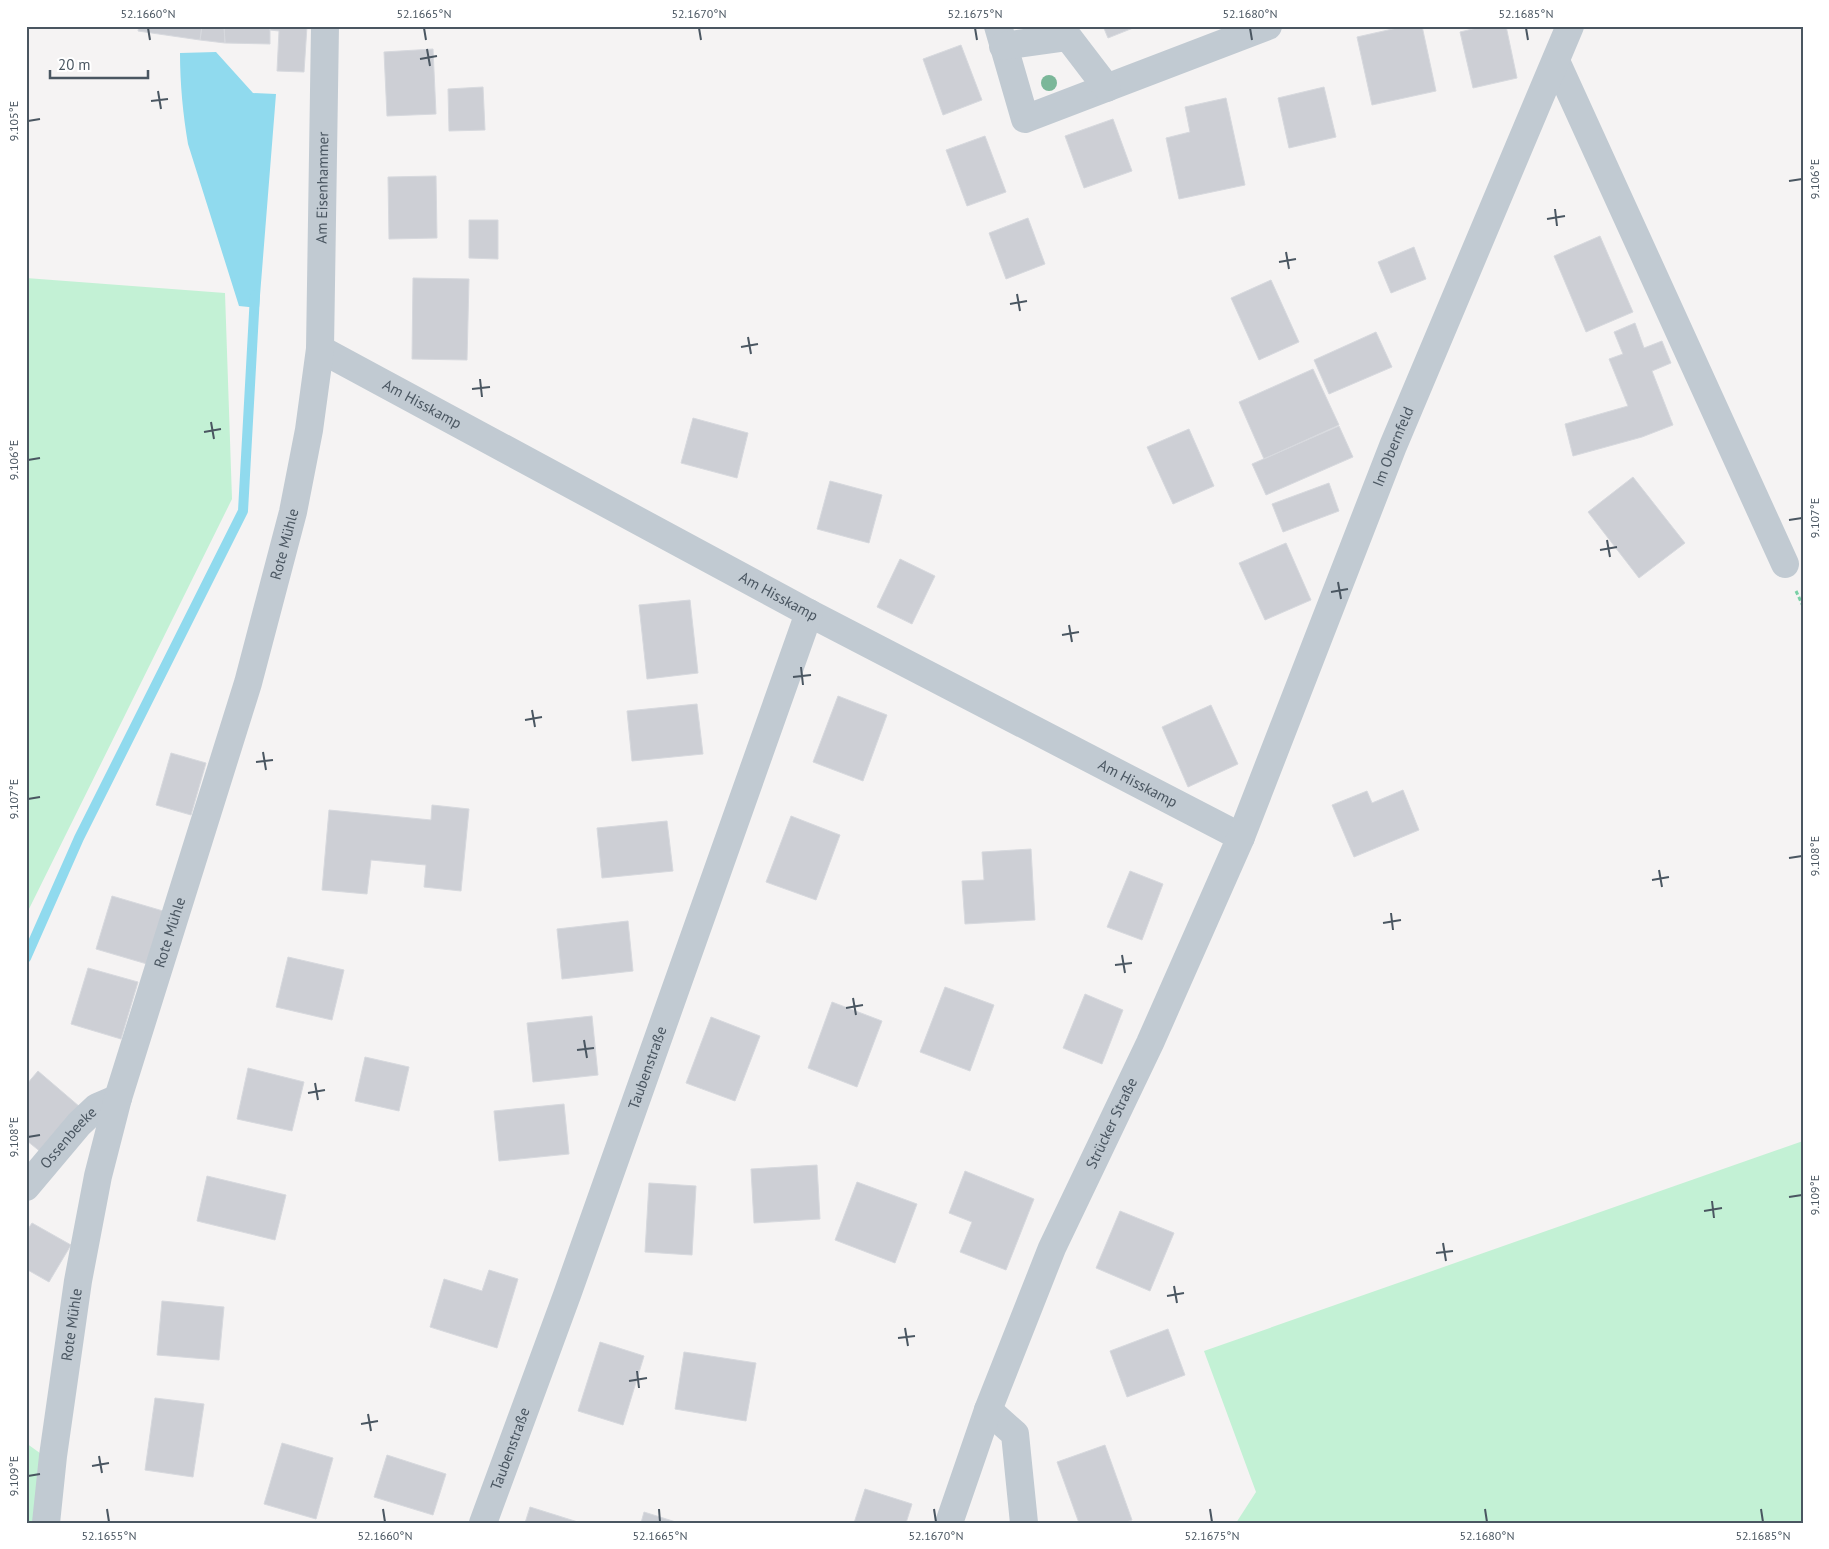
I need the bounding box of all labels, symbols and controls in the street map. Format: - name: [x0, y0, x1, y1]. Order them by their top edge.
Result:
- text: 52.1660°N: [121, 6, 175, 21]
- text: 52.1665°N: [397, 6, 451, 21]
- text: 52.1670°N: [672, 6, 726, 21]
- text: 52.1675°N: [948, 6, 1002, 21]
- text: 52.1680°N: [1223, 6, 1277, 21]
- text: 52.1685°N: [1499, 6, 1553, 21]
- scale bar: [50, 48, 148, 80]
- text: 20 m: [58, 55, 91, 74]
- text: 9.105°E: [6, 101, 21, 141]
- street label: Am Eisenhammer: [312, 131, 332, 244]
- text: 9.106°E: [1807, 159, 1822, 199]
- street label: Am Hisskamp: [380, 375, 465, 433]
- street label: Im Obernfeld: [1368, 404, 1417, 489]
- text: 9.106°E: [6, 440, 21, 480]
- text: 9.107°E: [1807, 498, 1822, 538]
- street label: Rote Mühle: [266, 506, 303, 582]
- street label: Am Hisskamp: [736, 567, 821, 625]
- street label: Am Hisskamp: [1095, 755, 1181, 811]
- text: 9.107°E: [6, 779, 21, 819]
- text: 9.108°E: [1807, 836, 1822, 876]
- street label: Rote Mühle: [149, 895, 189, 970]
- street label: Taubenstraße: [624, 1024, 671, 1112]
- street label: Strücker Straße: [1081, 1074, 1141, 1172]
- street label: Ossenbeeke: [36, 1102, 100, 1172]
- text: 9.108°E: [6, 1117, 21, 1157]
- text: 9.109°E: [1807, 1175, 1822, 1215]
- street label: Rote Mühle: [57, 1287, 86, 1362]
- street label: Taubenstraße: [486, 1405, 534, 1493]
- text: 9.109°E: [6, 1456, 21, 1496]
- text: 52.1655°N: [82, 1528, 136, 1543]
- text: 52.1660°N: [358, 1528, 412, 1543]
- text: 52.1665°N: [633, 1528, 687, 1543]
- text: 52.1670°N: [909, 1528, 963, 1543]
- text: 52.1675°N: [1185, 1528, 1239, 1543]
- text: 52.1680°N: [1460, 1528, 1514, 1543]
- text: 52.1685°N: [1736, 1528, 1790, 1543]

